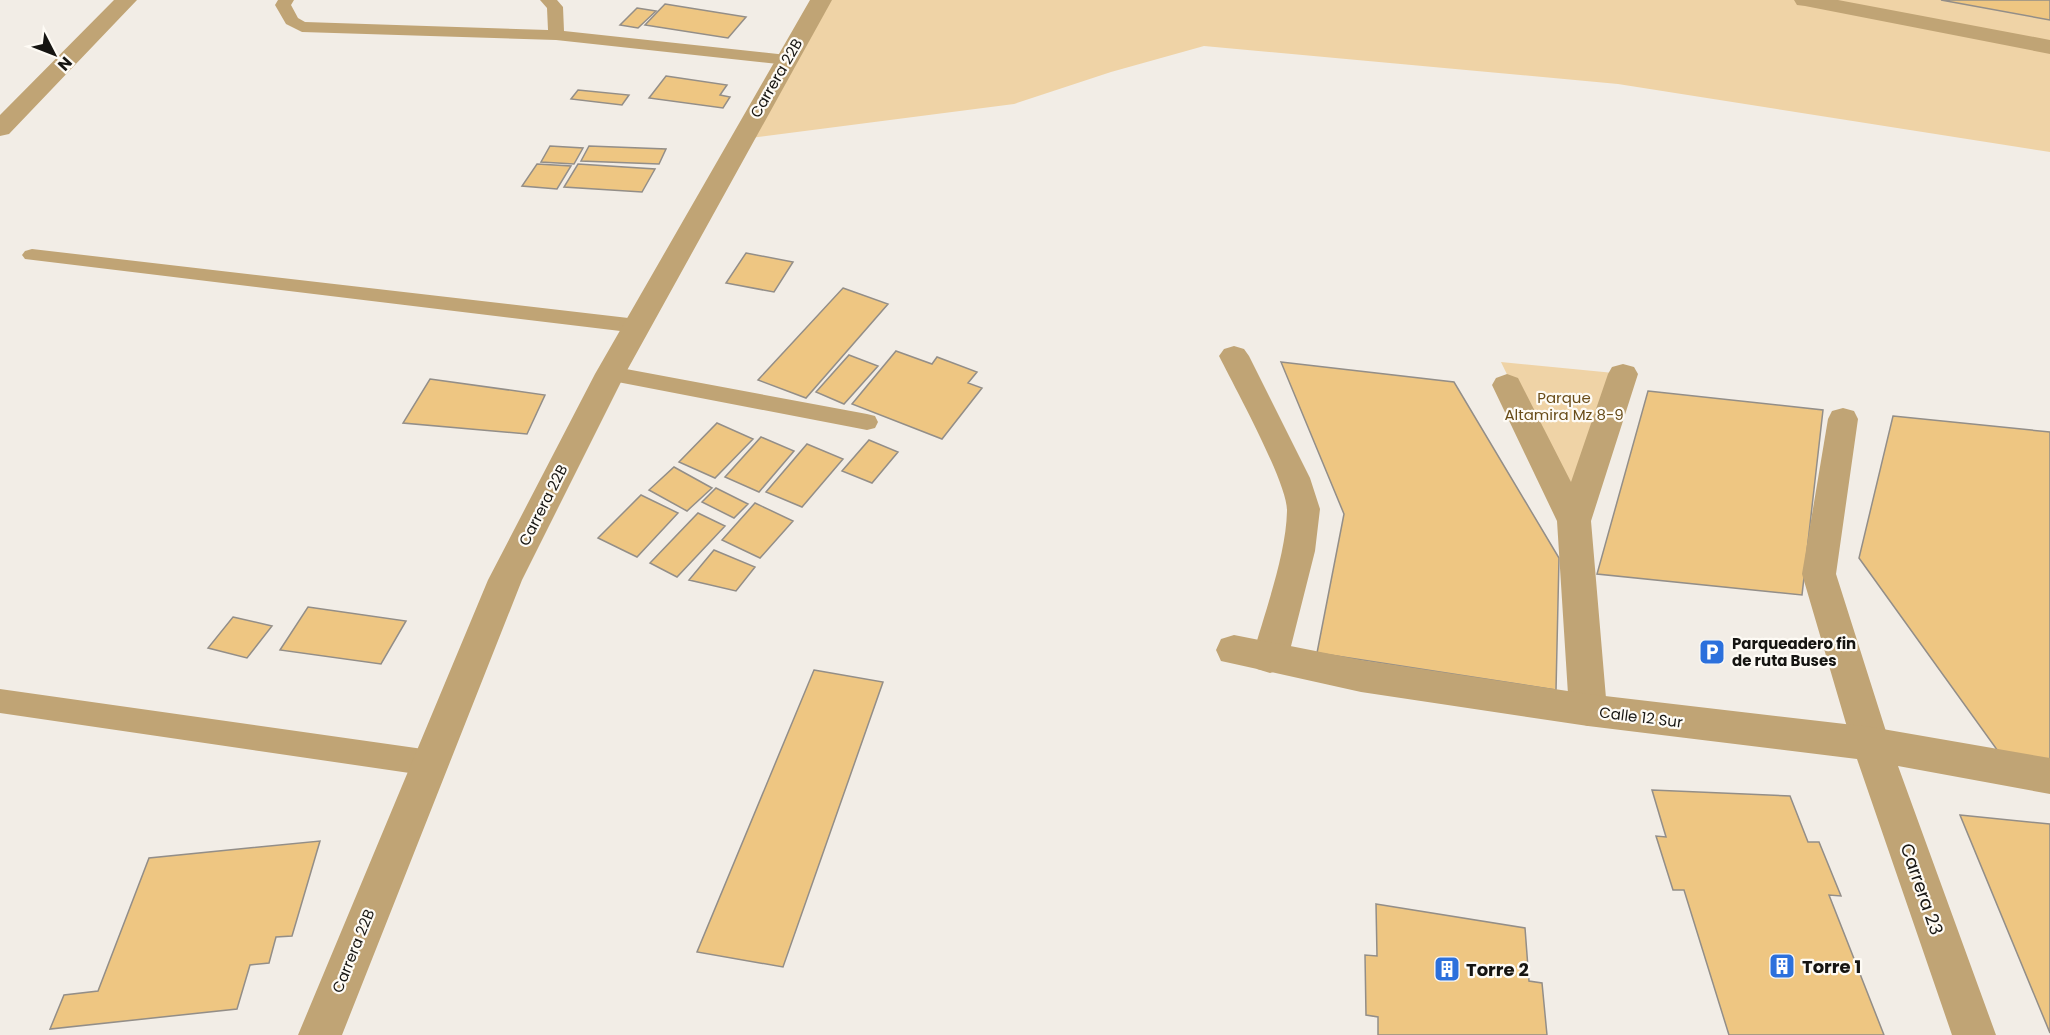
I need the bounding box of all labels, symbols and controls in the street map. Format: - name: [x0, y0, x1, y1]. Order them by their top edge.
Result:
- north arrow: [24, 24, 84, 84]
- street label: Carrera 22B: [745, 34, 807, 122]
- text: N: [52, 52, 77, 76]
- park label: Parque Altamira Mz 8-9: [1504, 387, 1624, 425]
- street label: Carrera 22B: [514, 461, 572, 549]
- place label: Parqueadero fin de ruta Buses: [1732, 633, 1856, 671]
- parking icon: Parqueadero fin de ruta Buses: [1697, 637, 1727, 667]
- street label: Calle 12 Sur: [1598, 701, 1684, 733]
- street label: Carrera 23: [1895, 840, 1949, 938]
- street label: Carrera 22B: [327, 906, 379, 996]
- building icon: Torre 1: [1767, 951, 1797, 981]
- building icon: Torre 2: [1432, 954, 1462, 984]
- place label: Torre 1: [1802, 954, 1861, 979]
- place label: Torre 2: [1466, 957, 1529, 982]

